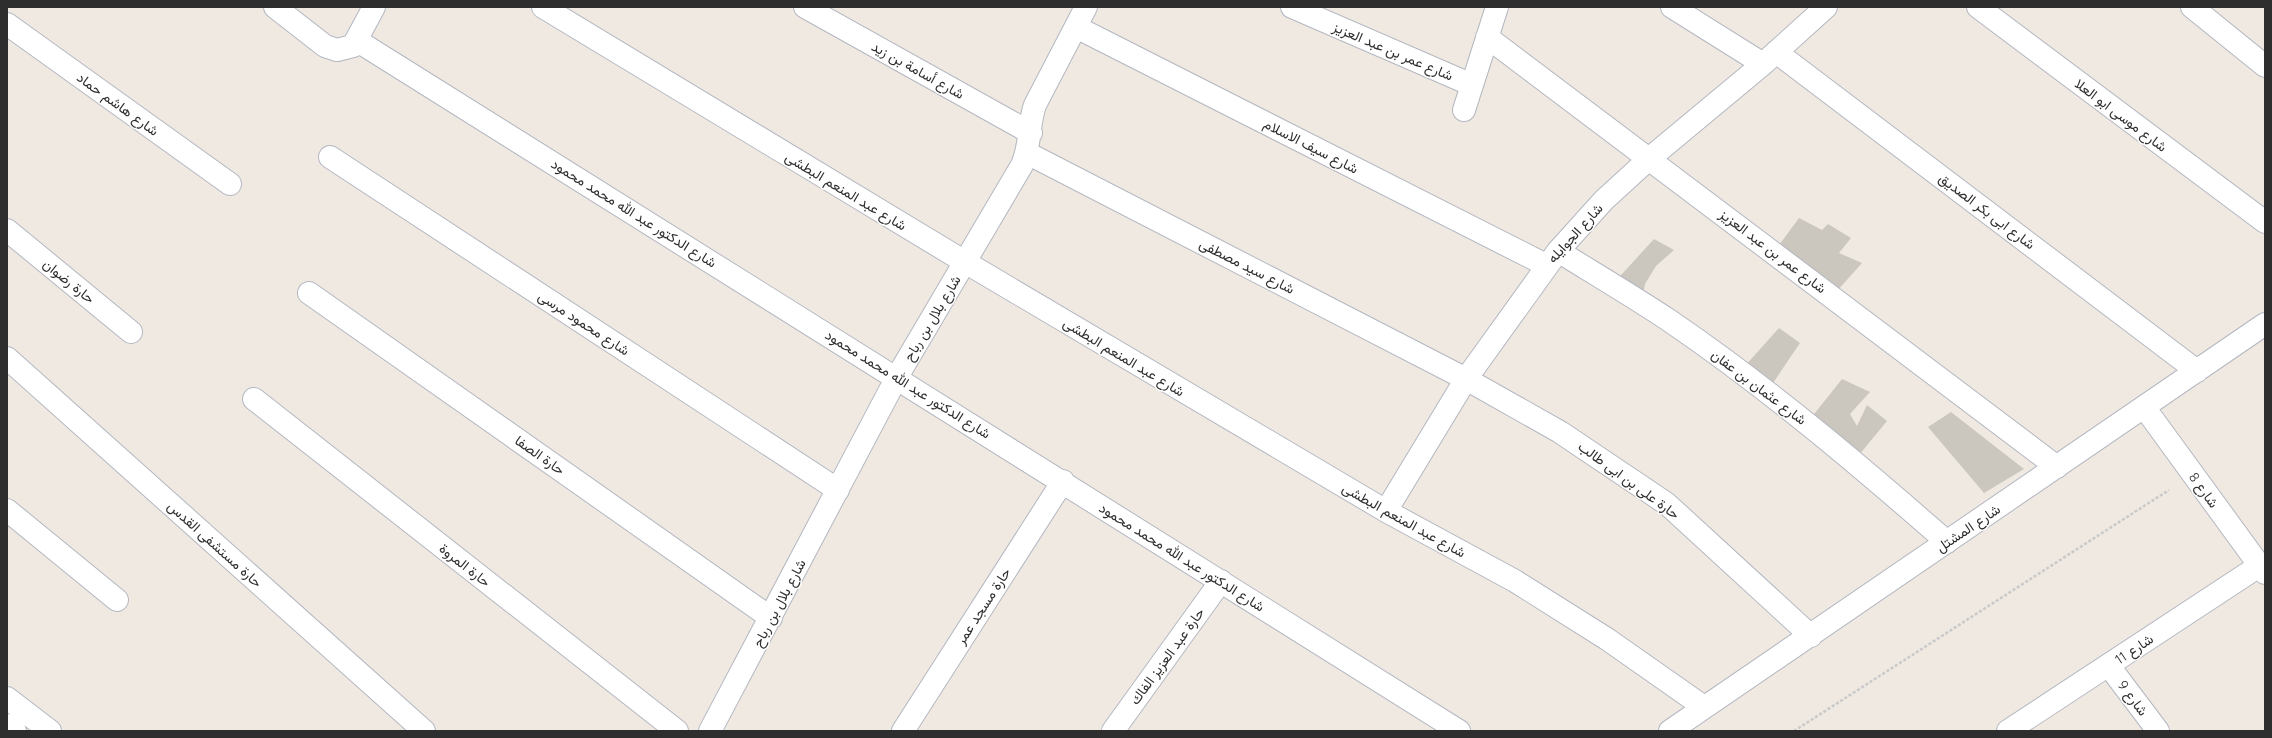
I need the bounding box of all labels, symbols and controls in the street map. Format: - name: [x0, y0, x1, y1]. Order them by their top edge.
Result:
- street label: شارع عمر بن عبد العزيز: [1328, 17, 1456, 86]
- street label: شارع أسامة بن زيد: [868, 37, 967, 105]
- street label: شارع هاشم حماد: [72, 68, 162, 141]
- street label: شارع موسى ابو العلا: [2070, 74, 2171, 157]
- street label: شارع سيف الاسلام: [1260, 114, 1361, 179]
- street label: شارع عبد المنعم البطشى: [781, 148, 910, 236]
- street label: شارع الدكتور عبد الله محمد محمود: [547, 155, 720, 273]
- street label: شارع ابى بكر الصديق: [1934, 169, 2039, 255]
- street label: شارع الجوايله: [1543, 199, 1608, 268]
- street label: شارع عمر بن عبد العزيز: [1714, 204, 1830, 299]
- street label: شارع سيد مصطفى: [1196, 234, 1298, 299]
- street label: حارة رضوان: [39, 255, 99, 307]
- street label: شارع بلال بن رباح: [899, 272, 966, 365]
- street label: شارع محمود مرسى: [534, 287, 633, 361]
- street label: شارع عبد المنعم البطشى: [1059, 314, 1188, 402]
- street label: شارع الدكتور عبد الله محمد محمود: [821, 326, 994, 444]
- street label: شارع عثمان بن عفان: [1707, 345, 1810, 430]
- street label: حارة الصفا: [511, 431, 569, 479]
- street label: حارة على بن ابى طالب: [1575, 437, 1683, 523]
- street label: شارع 8: [2183, 469, 2223, 512]
- street label: شارع عبد المنعم البطشى: [1338, 479, 1469, 563]
- street label: حارة مستشفى القدس: [164, 497, 266, 591]
- street label: شارع الدكتور عبد الله محمد محمود: [1095, 499, 1268, 617]
- street label: شارع المشتل: [1932, 500, 2005, 558]
- street label: حارة المروة: [436, 539, 494, 591]
- street label: شارع بلال بن رباح: [748, 556, 811, 651]
- street label: حارة مسجد عمر: [951, 564, 1014, 649]
- street label: حارة عبد العزيز الفاك: [1126, 604, 1208, 708]
- street label: شارع 11: [2111, 630, 2158, 670]
- street label: شارع 9: [2112, 677, 2152, 721]

